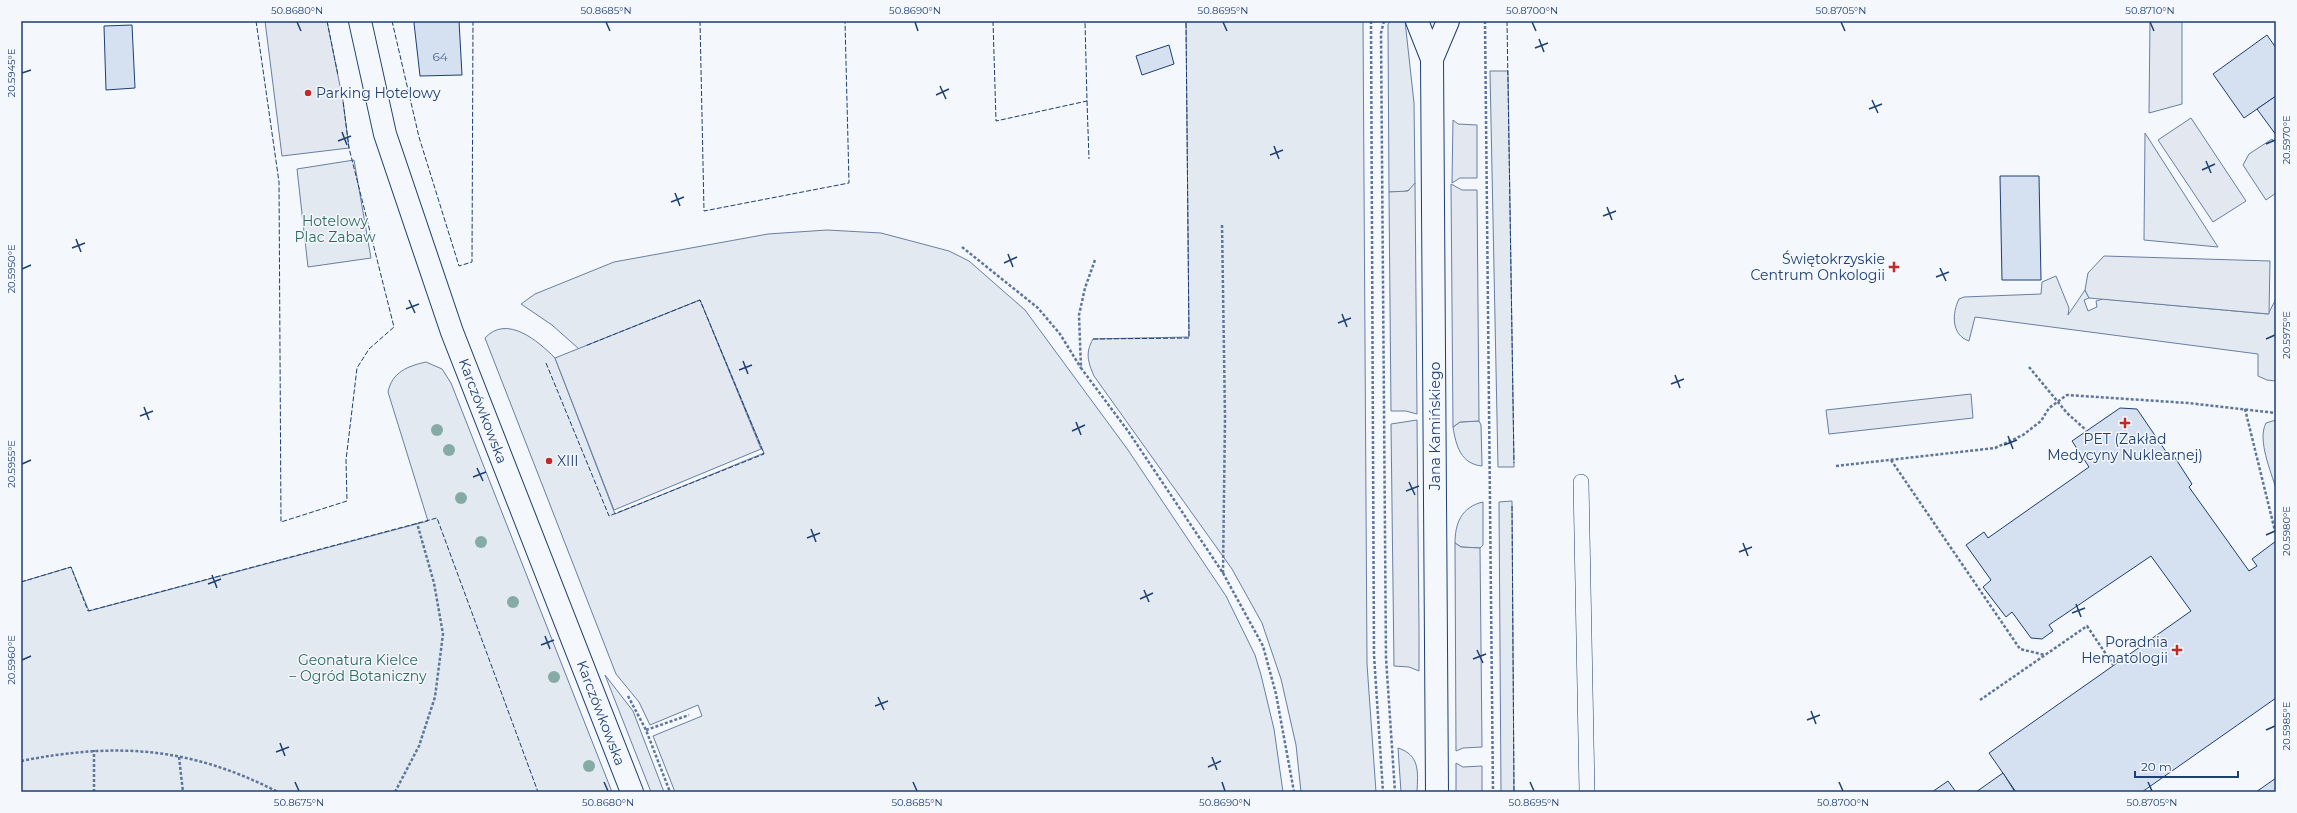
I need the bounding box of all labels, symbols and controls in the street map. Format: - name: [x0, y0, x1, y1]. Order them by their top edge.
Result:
- text: 50.8680°N: [271, 4, 323, 17]
- text: 50.8685°N: [580, 4, 632, 17]
- text: 50.8690°N: [889, 4, 941, 17]
- text: 50.8695°N: [1198, 4, 1248, 17]
- text: 50.8700°N: [1506, 4, 1558, 17]
- text: 50.8705°N: [1816, 4, 1866, 17]
- text: 50.8710°N: [2125, 4, 2175, 17]
- text: 20.5945°E: [5, 48, 18, 98]
- house number: 64: [432, 49, 448, 64]
- place label: Parking Hotelowy: [316, 84, 441, 102]
- marker: Parking Hotelowy: [303, 88, 313, 98]
- text: 20.5970°E: [2280, 115, 2293, 165]
- park label: Hotelowy Plac Zabaw: [295, 212, 376, 246]
- text: 20.5950°E: [5, 244, 18, 294]
- place label: Świętokrzyskie Centrum Onkologii: [1751, 250, 1885, 284]
- marker: Świętokrzyskie Centrum Onkologii: [1888, 261, 1900, 273]
- text: 20.5975°E: [2280, 311, 2293, 359]
- street label: Karczówkowska: [455, 356, 511, 466]
- street label: Jana Kamińskiego: [1426, 362, 1444, 491]
- marker: PET (Zakład Medycyny Nuklearnej): [2119, 417, 2131, 429]
- place label: PET (Zakład Medycyny Nuklearnej): [2047, 430, 2203, 464]
- text: 20.5955°E: [5, 440, 18, 488]
- place label: XIII: [557, 452, 579, 470]
- marker: XIII: [544, 456, 554, 466]
- text: 20.5980°E: [2280, 506, 2293, 556]
- place label: Poradnia Hematologii: [2081, 633, 2168, 667]
- text: 20.5960°E: [5, 635, 18, 685]
- marker: Poradnia Hematologii: [2171, 644, 2183, 656]
- park label: Geonatura Kielce – Ogród Botaniczny: [289, 651, 427, 685]
- street label: Karczówkowska: [573, 658, 629, 768]
- text: 20.5985°E: [2280, 701, 2293, 750]
- scale bar: [2135, 753, 2238, 779]
- text: 20 m: [2141, 759, 2172, 774]
- text: 50.8675°N: [274, 796, 324, 809]
- text: 50.8680°N: [582, 796, 634, 809]
- text: 50.8685°N: [891, 796, 943, 809]
- text: 50.8690°N: [1199, 796, 1251, 809]
- text: 50.8695°N: [1509, 796, 1559, 809]
- text: 50.8700°N: [1817, 796, 1869, 809]
- text: 50.8705°N: [2127, 796, 2177, 809]

